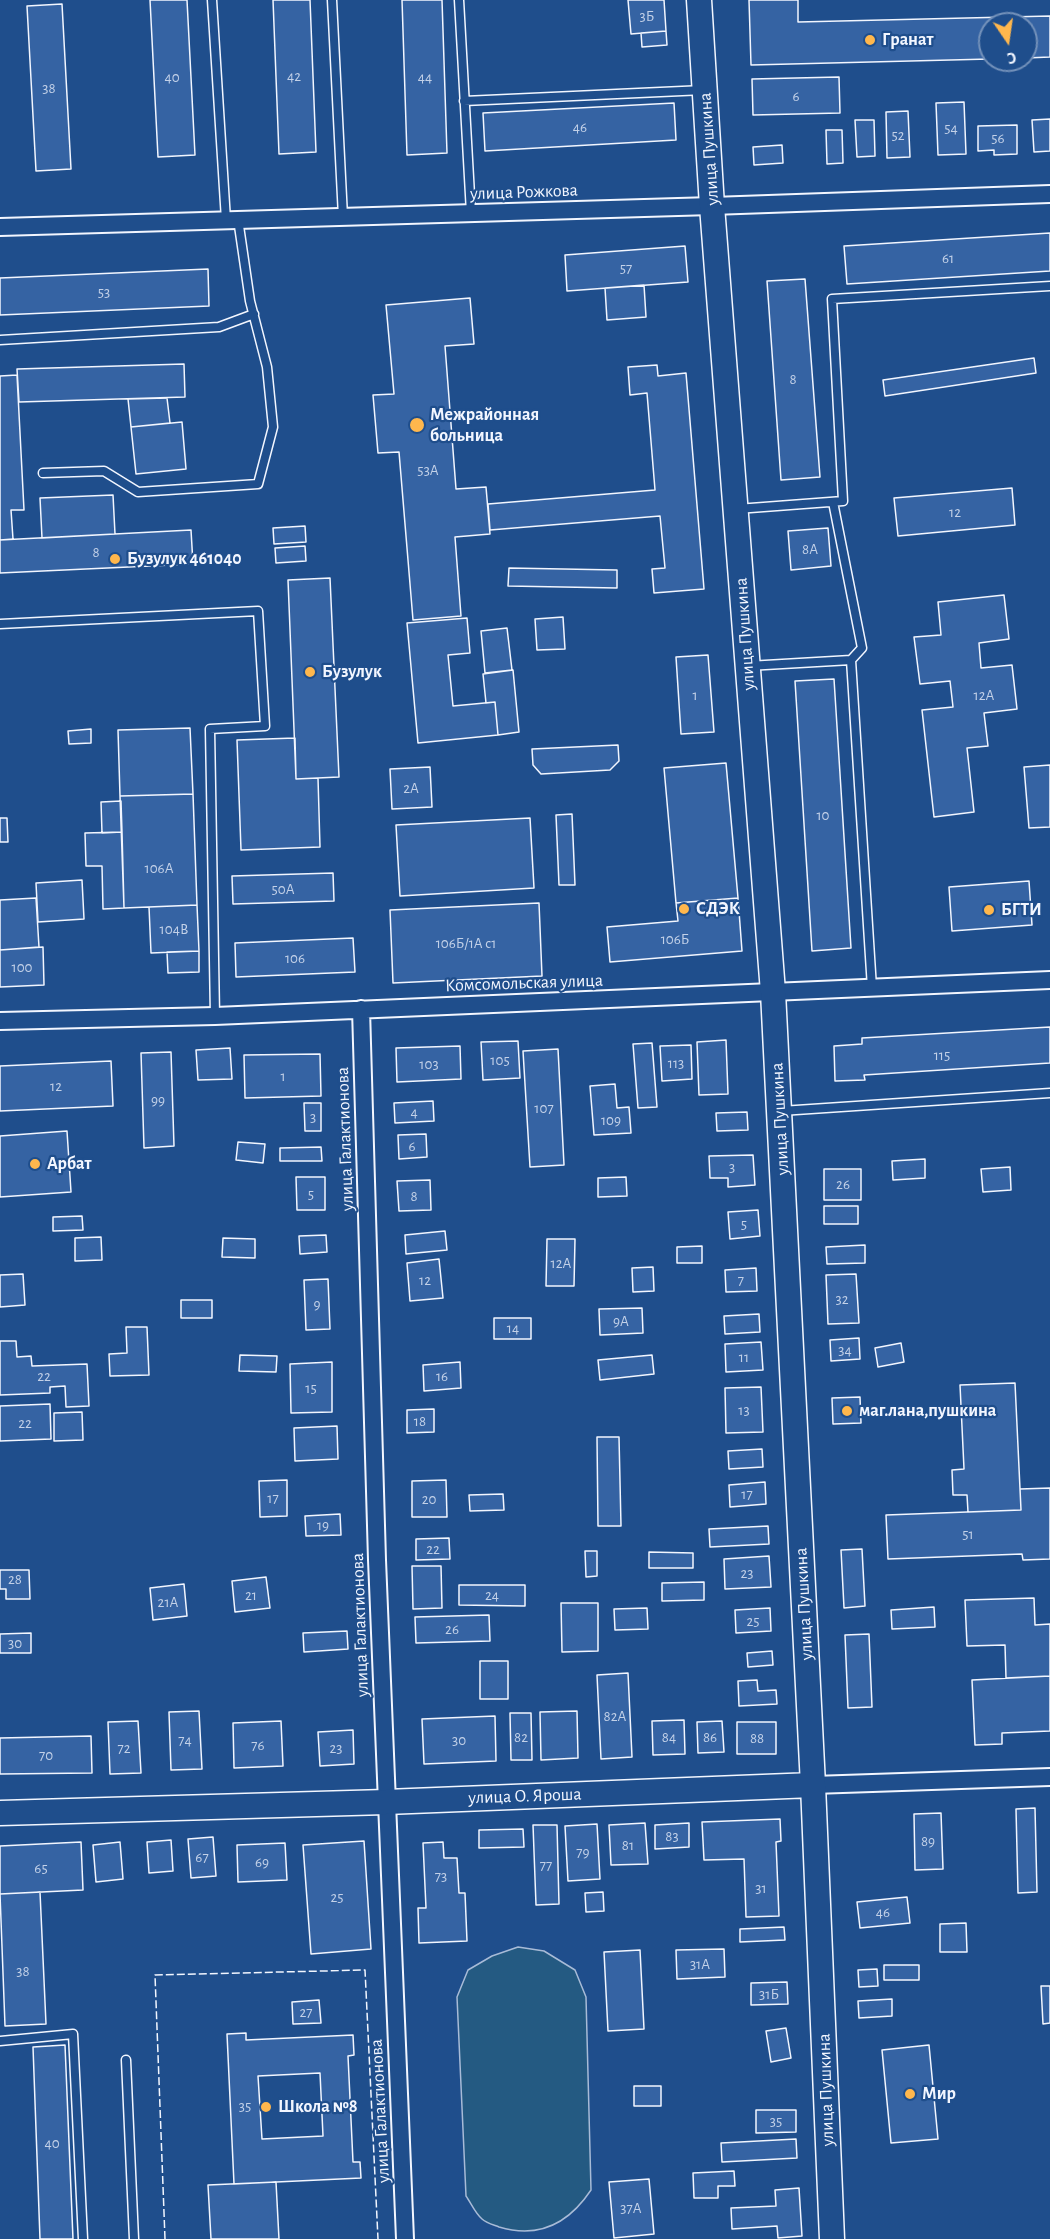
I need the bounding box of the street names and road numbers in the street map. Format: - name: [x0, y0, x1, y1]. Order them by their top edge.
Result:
- street label: улица Пушкина: [694, 92, 724, 206]
- street label: улица Рожкова: [470, 179, 578, 205]
- street label: улица Пушкина: [730, 577, 760, 691]
- street label: Комсомольская улица: [445, 969, 603, 997]
- street label: улица Пушкина: [766, 1062, 794, 1176]
- street label: улица Галактионова: [332, 1067, 358, 1211]
- street label: улица Пушкина: [790, 1547, 818, 1661]
- street label: улица Галактионова: [347, 1553, 373, 1697]
- street label: улица О. Яроша: [468, 1783, 582, 1809]
- street label: улица Пушкина: [813, 2033, 839, 2147]
- street label: улица Галактионова: [365, 2038, 395, 2184]

